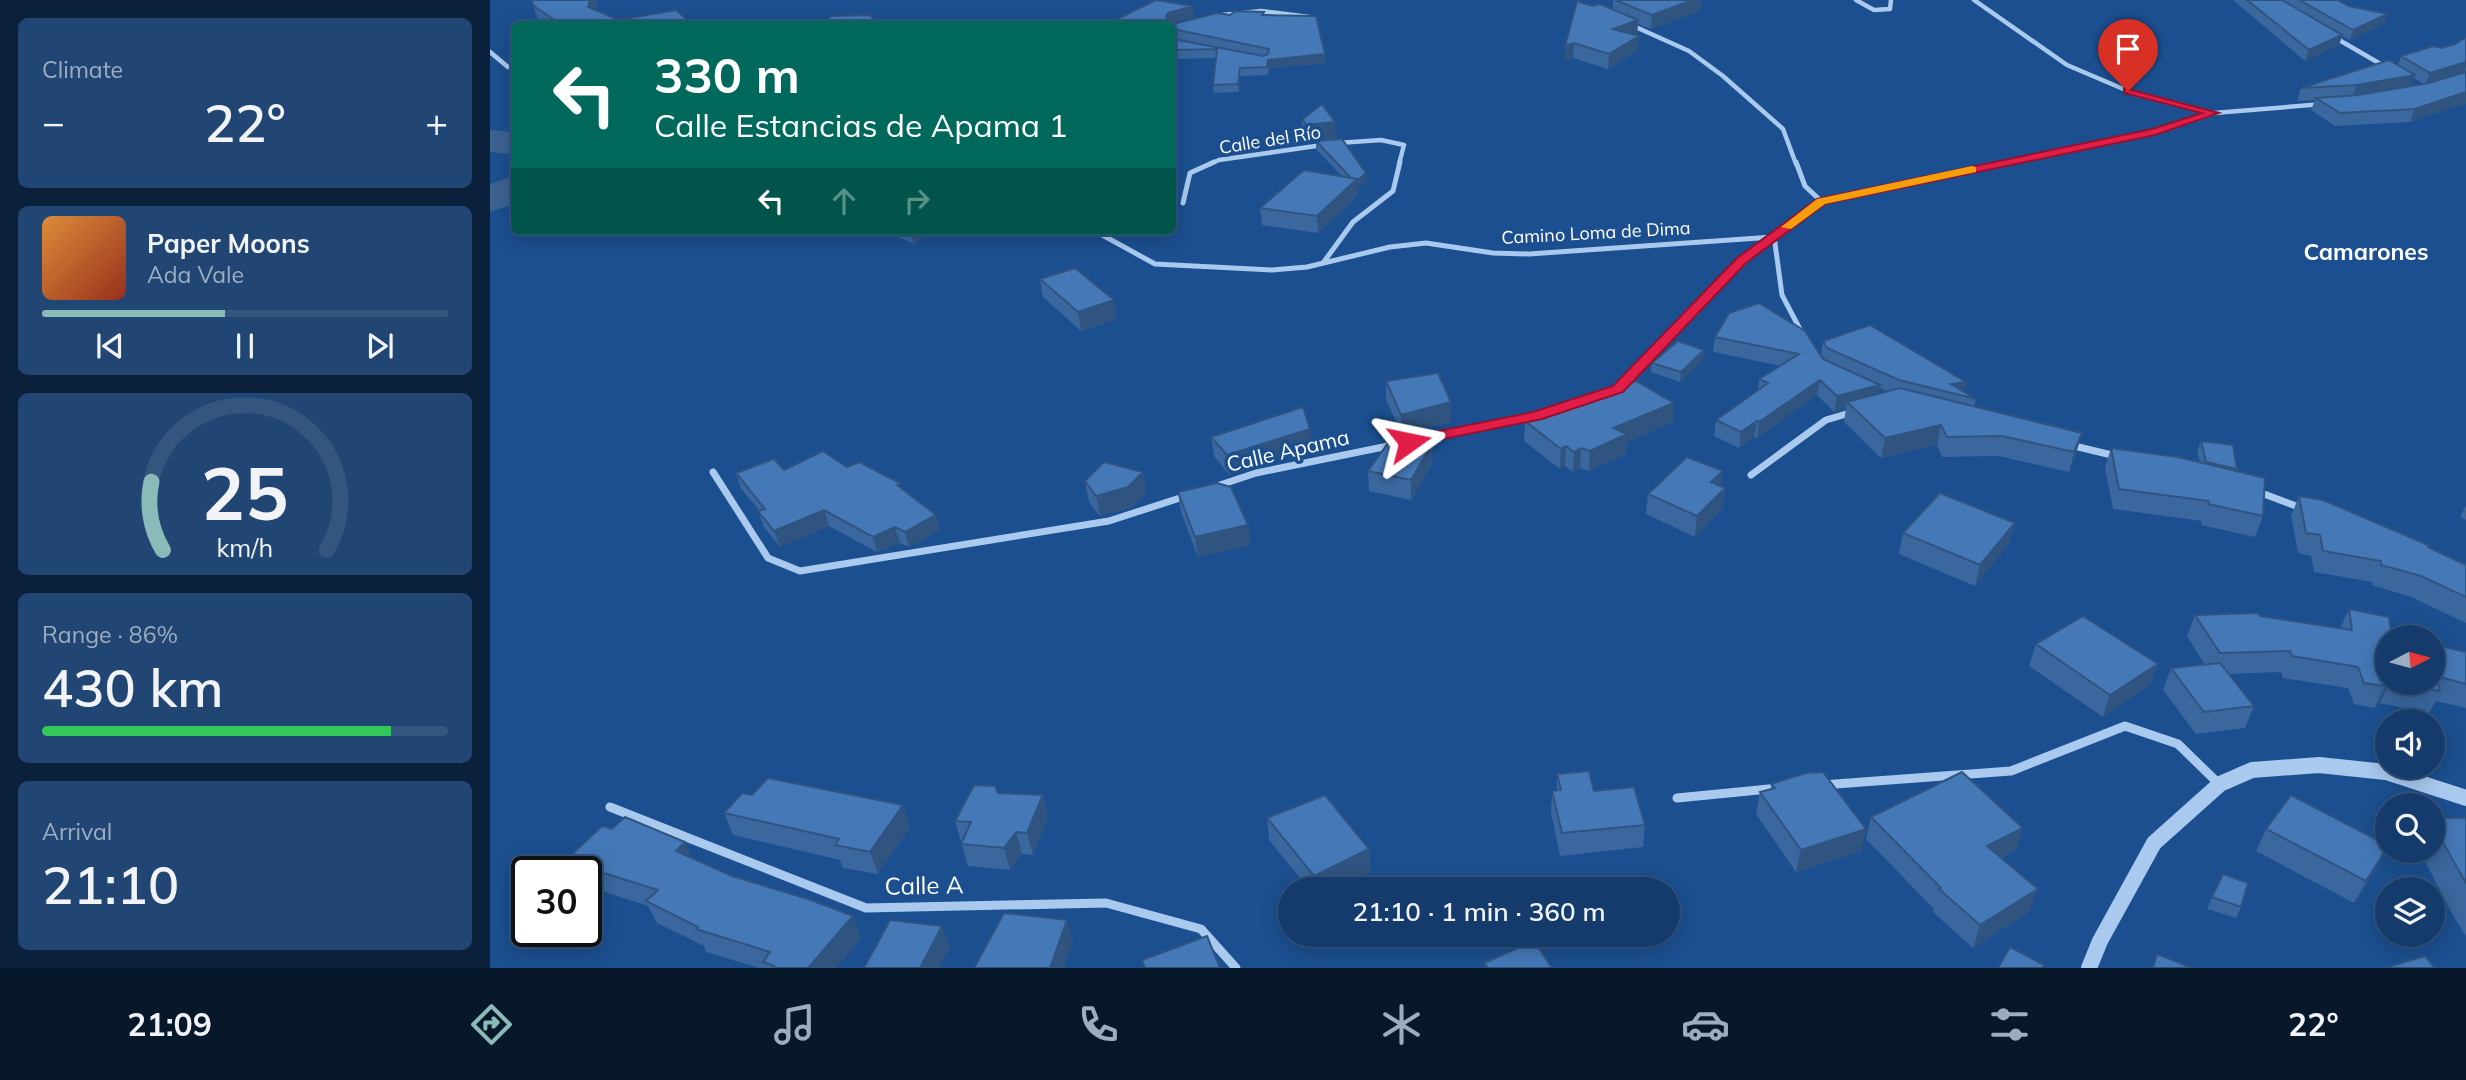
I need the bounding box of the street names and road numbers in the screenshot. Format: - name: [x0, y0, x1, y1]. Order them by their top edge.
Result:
- street label: Calle del Río: [1218, 120, 1322, 159]
- street label: Camino Loma de Dima: [1501, 216, 1691, 249]
- street label: Calle Apama: [1224, 423, 1352, 477]
- street label: Calle A: [884, 869, 964, 901]

